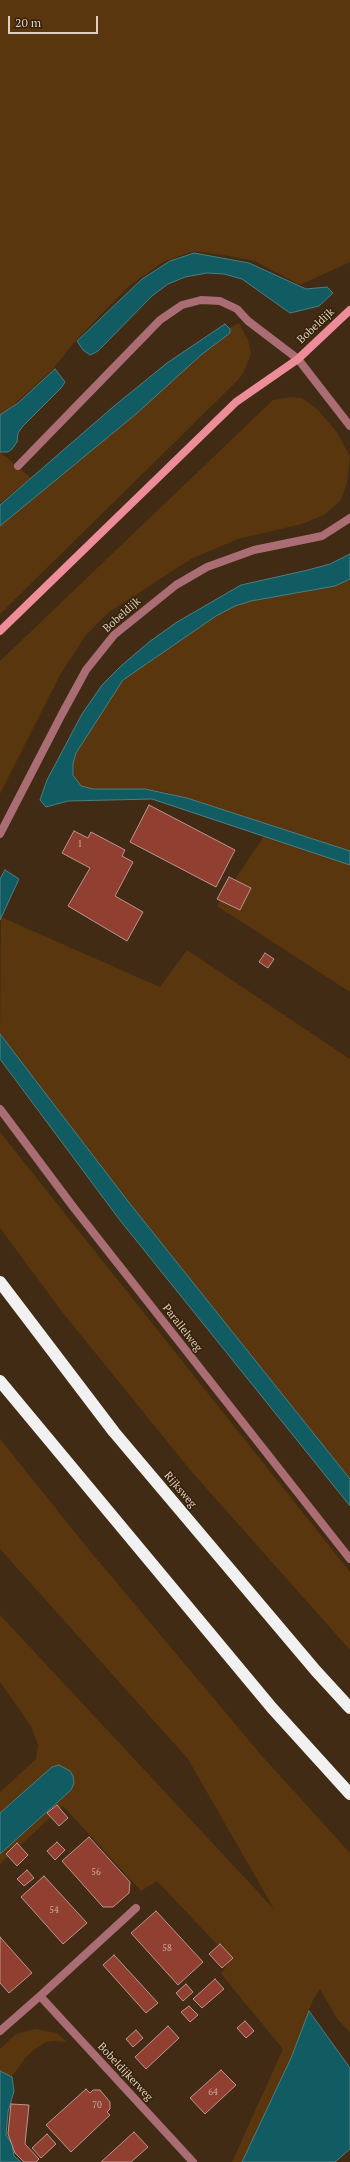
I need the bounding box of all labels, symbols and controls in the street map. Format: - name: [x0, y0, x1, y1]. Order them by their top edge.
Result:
- scale bar: [10, 8, 100, 34]
- text: 20 m: [15, 15, 41, 30]
- street label: Bobeldijk: [295, 306, 337, 346]
- street label: Bobeldijk: [101, 595, 143, 635]
- house number: 1: [78, 839, 82, 849]
- street label: Parallelweg: [159, 1302, 205, 1354]
- street label: Rijksweg: [161, 1469, 199, 1511]
- house number: 56: [91, 1867, 101, 1877]
- house number: 54: [49, 1905, 59, 1915]
- house number: 58: [162, 1943, 172, 1953]
- street label: Bobeldijkerweg: [95, 2040, 155, 2104]
- house number: 64: [208, 2087, 218, 2097]
- house number: 70: [92, 2100, 102, 2110]

